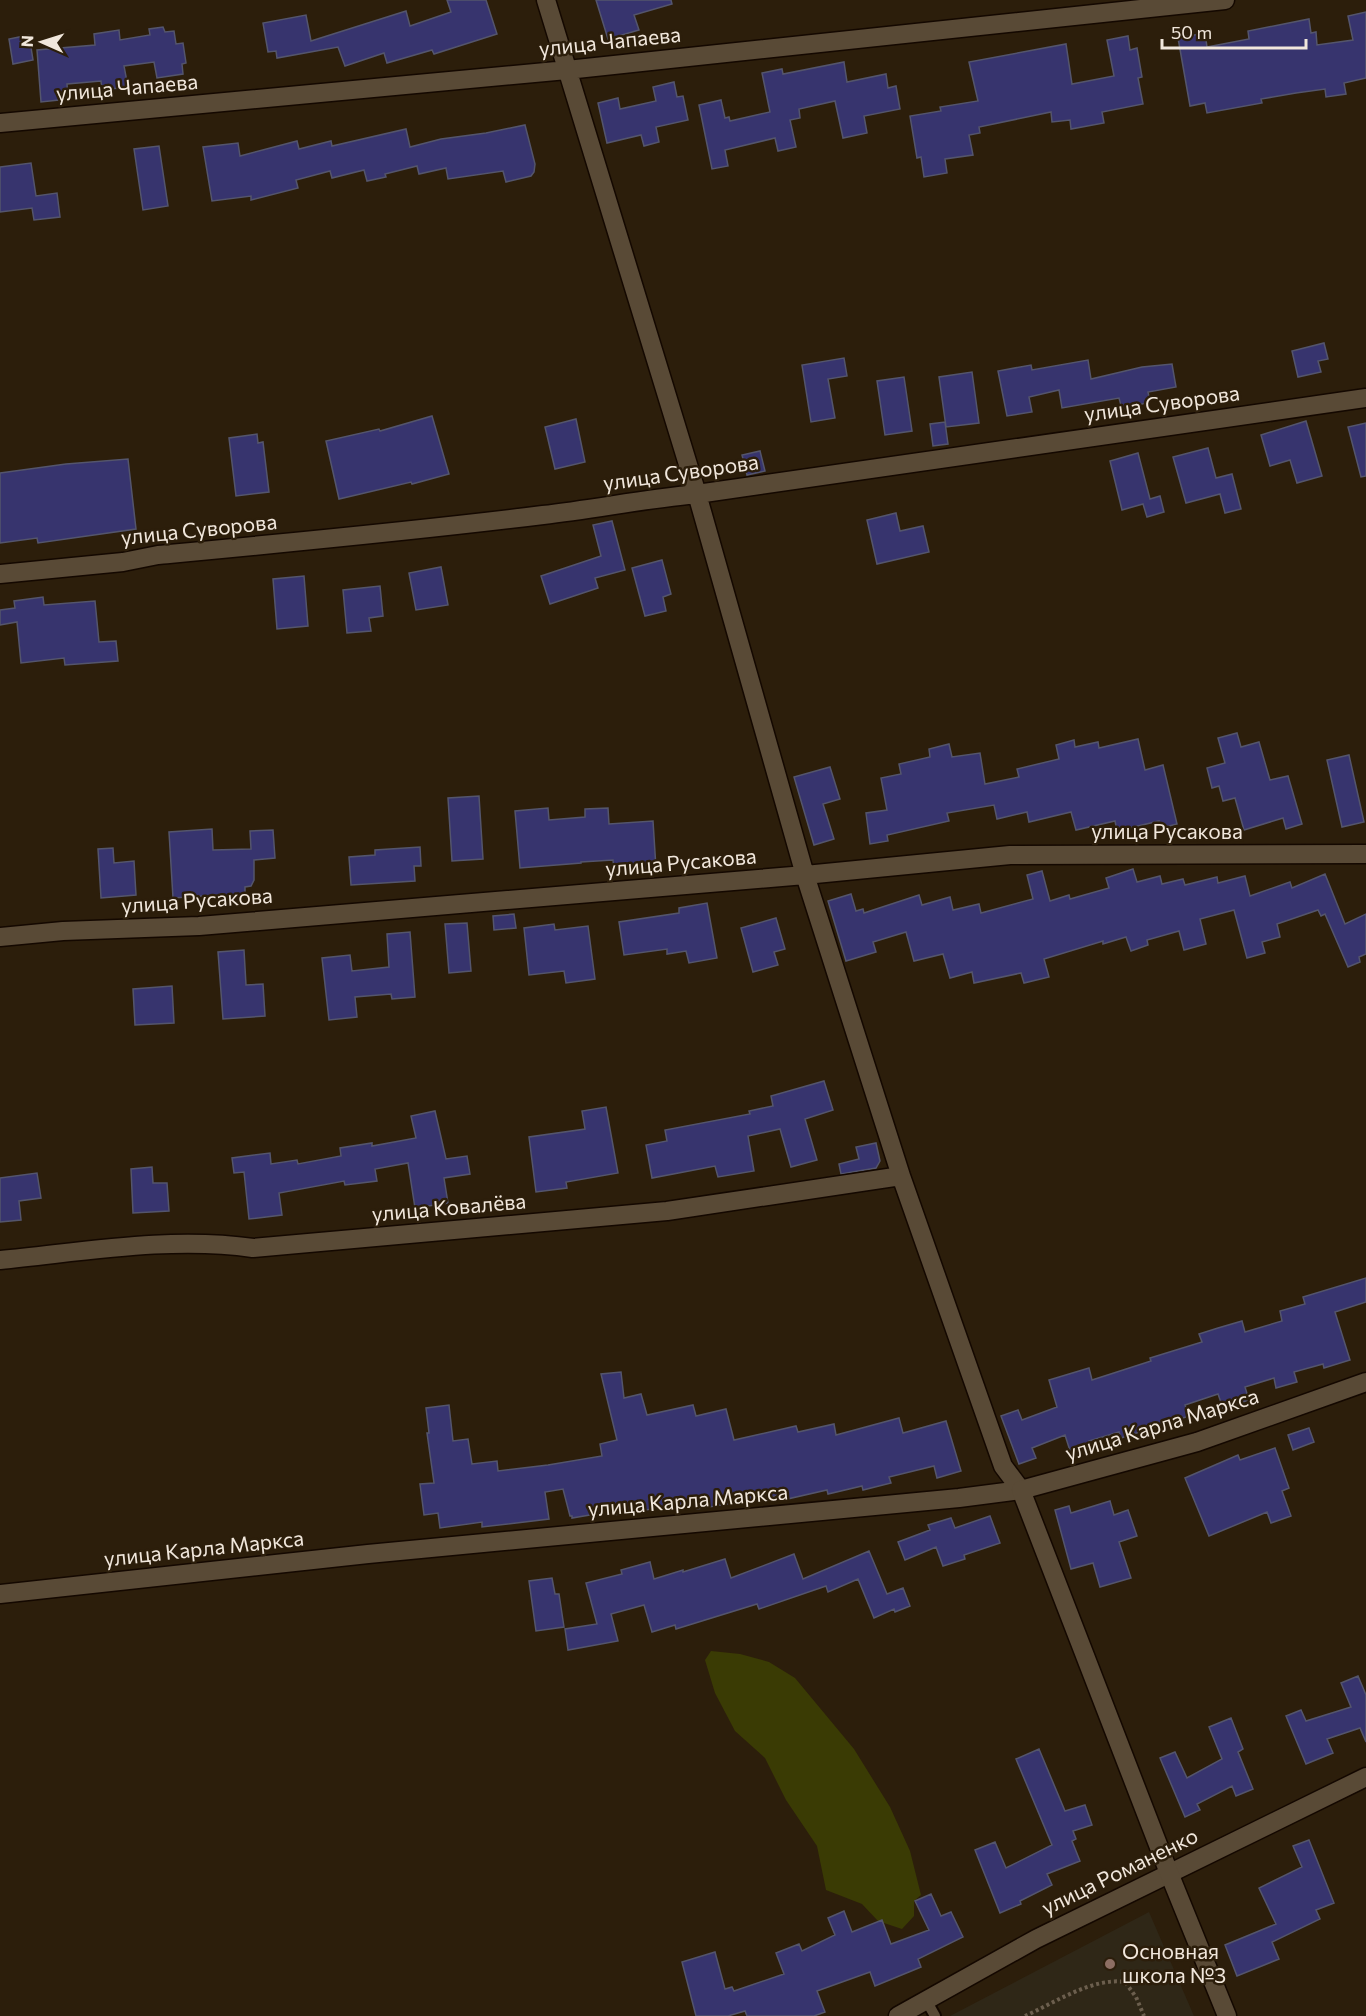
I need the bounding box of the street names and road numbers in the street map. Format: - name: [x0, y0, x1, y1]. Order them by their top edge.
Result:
- street label: улица Чапаева: [538, 21, 682, 60]
- street label: улица Чапаева: [55, 68, 199, 105]
- street label: улица Суворова: [1082, 379, 1241, 426]
- street label: улица Суворова: [601, 448, 760, 495]
- street label: улица Суворова: [120, 508, 278, 549]
- street label: улица Русакова: [1091, 818, 1243, 843]
- street label: улица Русакова: [604, 842, 758, 881]
- street label: улица Русакова: [120, 882, 273, 917]
- street label: улица Ковалёва: [371, 1187, 527, 1226]
- street label: улица Карла Маркса: [1062, 1382, 1261, 1465]
- street label: улица Карла Маркса: [587, 1478, 789, 1521]
- street label: улица Карла Маркса: [103, 1525, 305, 1570]
- street label: улица Романенко: [1037, 1822, 1202, 1919]

